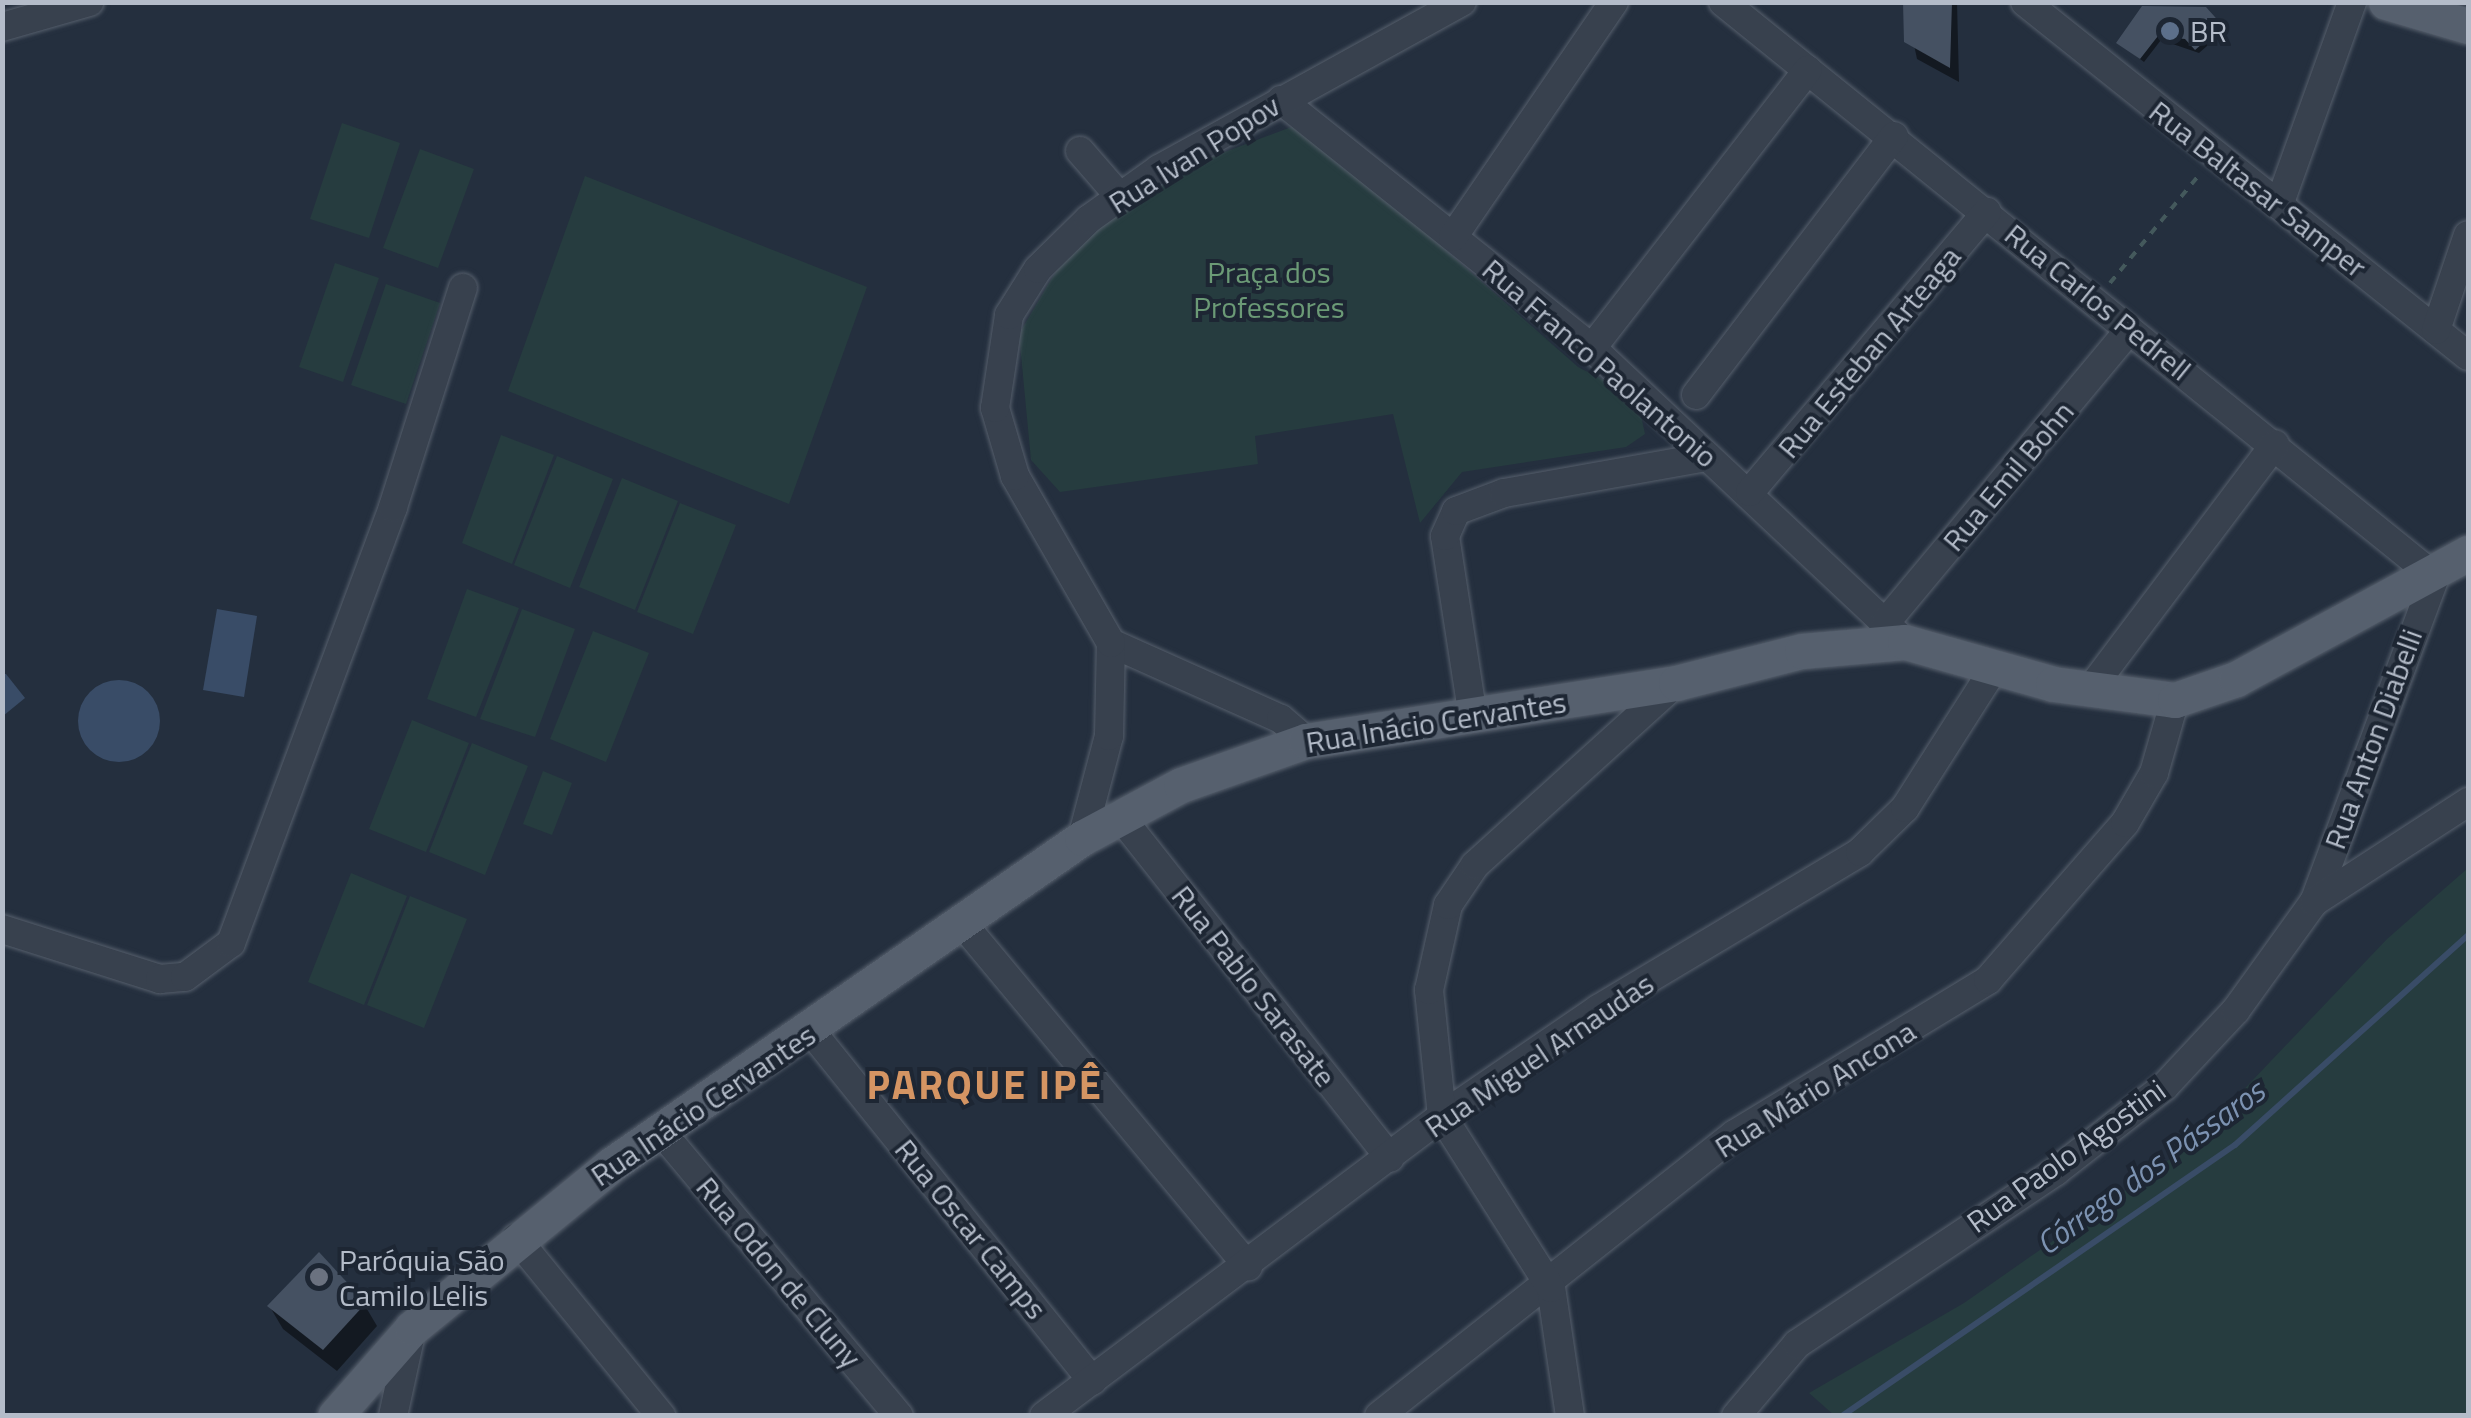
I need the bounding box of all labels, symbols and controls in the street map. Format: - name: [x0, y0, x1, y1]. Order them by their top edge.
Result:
- place label: BR: [2190, 13, 2227, 49]
- marker: BR: [2159, 20, 2181, 42]
- street label: Rua Ivan Popov: [1102, 87, 1286, 221]
- street label: Rua Baltasar Samper: [2142, 93, 2374, 285]
- street label: Rua Carlos Pedrell: [1998, 216, 2198, 388]
- street label: Rua Esteban Arteaga: [1770, 239, 1968, 465]
- street label: Rua Franco Paolantonio: [1475, 251, 1725, 475]
- park label: Praça dos Professores: [1193, 254, 1345, 324]
- street label: Rua Emil Bohn: [1935, 394, 2081, 558]
- street label: Rua Anton Diabelli: [2317, 624, 2429, 854]
- street label: Rua Inácio Cervantes: [1303, 684, 1569, 760]
- street label: Rua Pablo Sarasate: [1164, 878, 1344, 1094]
- street label: Rua Miguel Arnaudas: [1418, 965, 1660, 1145]
- street label: Rua Mário Ancona: [1708, 1013, 1922, 1165]
- street label: Rua Inácio Cervantes: [584, 1017, 822, 1193]
- district label: PARQUE IPÊ: [866, 1061, 1104, 1109]
- water label: Córrego dos Pássaros: [2028, 1071, 2272, 1263]
- street label: Rua Paolo Agostini: [1960, 1072, 2172, 1240]
- street label: Rua Oscar Camps: [887, 1132, 1055, 1326]
- street label: Rua Odon de Cluny: [689, 1170, 869, 1374]
- place label: Paróquia São Camilo Lelis: [339, 1242, 505, 1312]
- marker: Paróquia São Camilo Lelis: [308, 1266, 330, 1288]

